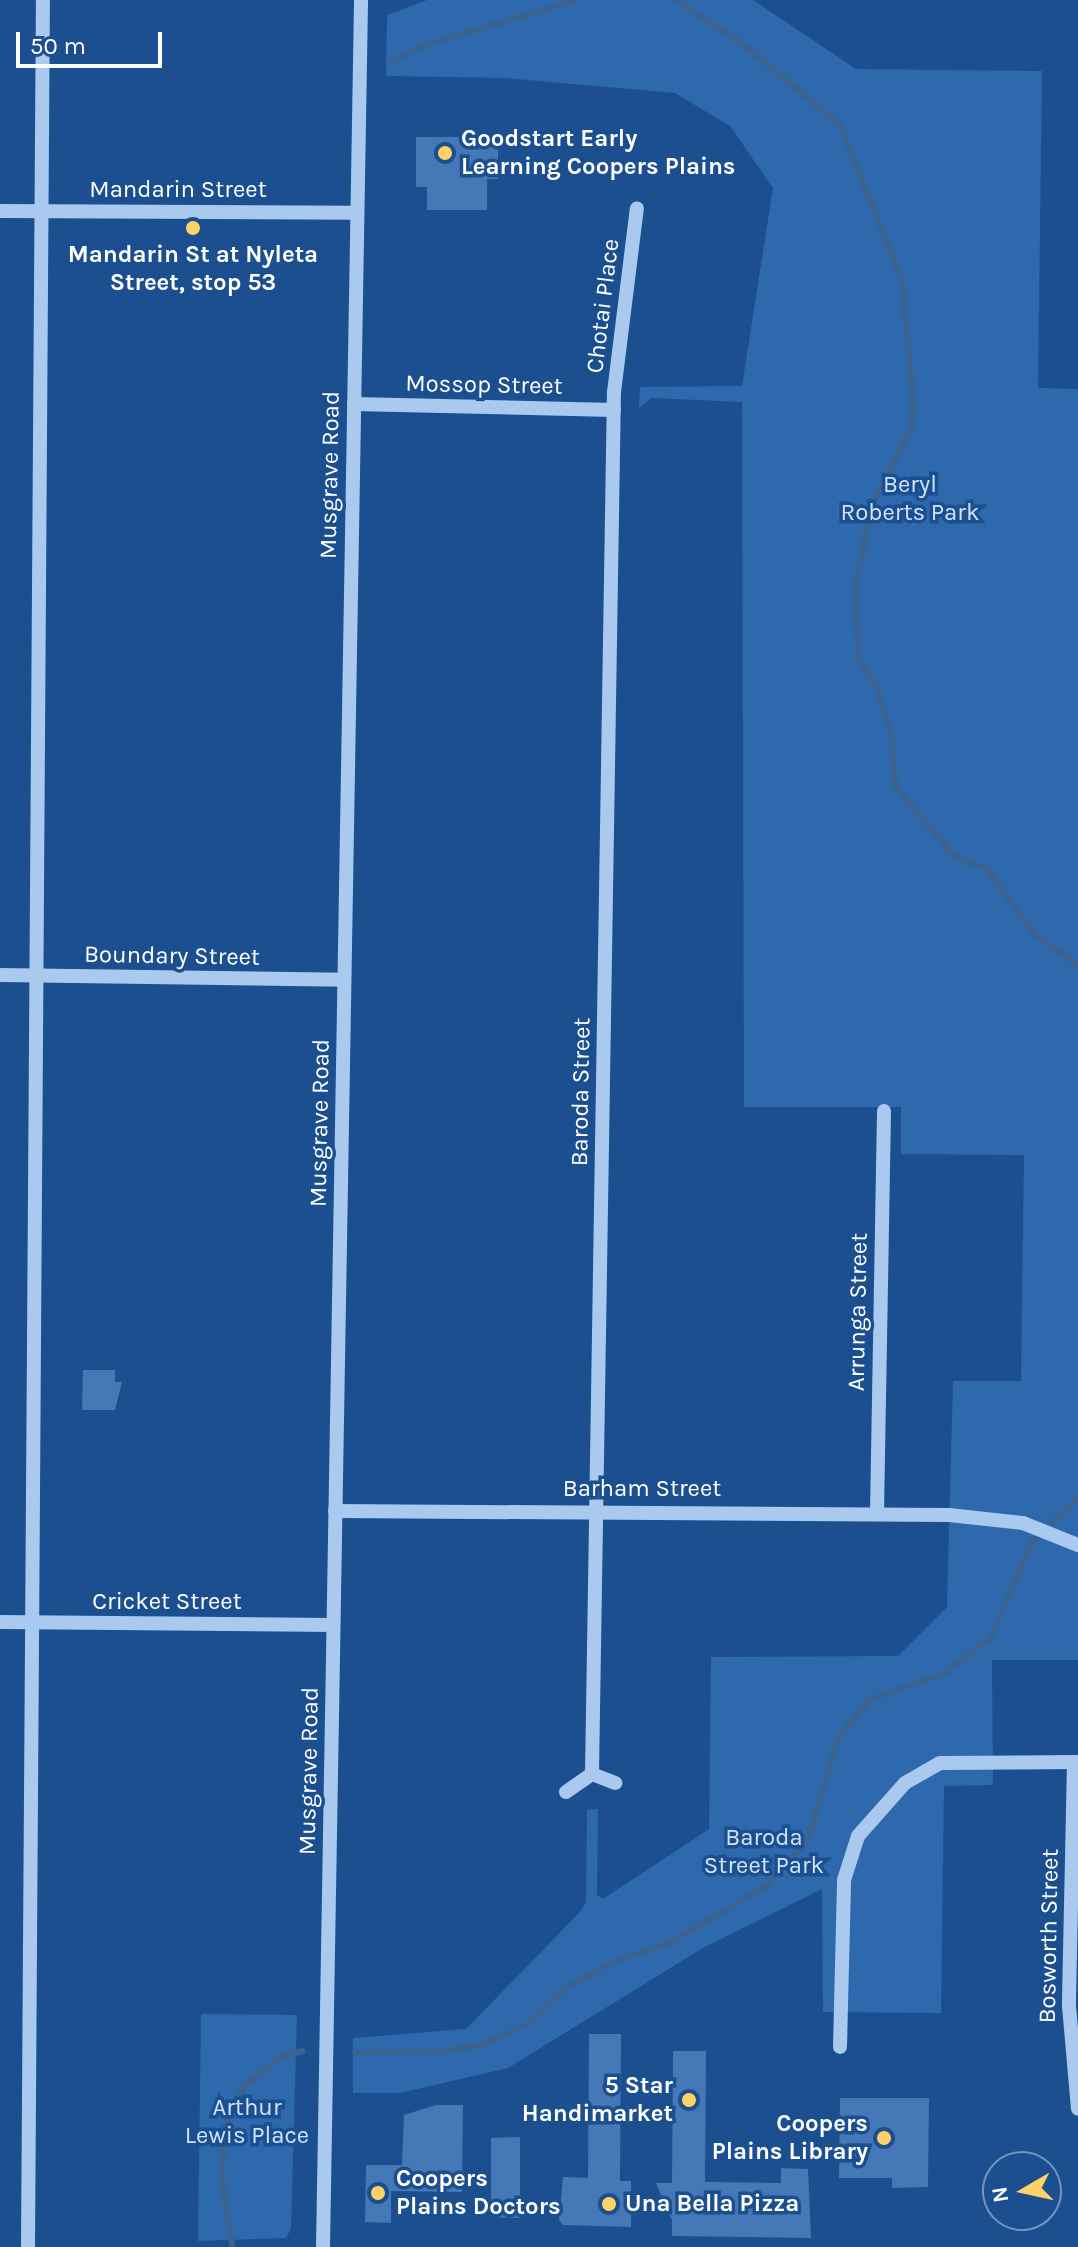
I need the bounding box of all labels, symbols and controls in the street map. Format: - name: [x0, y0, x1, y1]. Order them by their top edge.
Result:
- scale bar: [20, 16, 166, 66]
- text: 50 m: [30, 32, 86, 60]
- place label: Goodstart Early Learning Coopers Plains: [461, 125, 735, 181]
- marker: Goodstart Early Learning Coopers Plains: [436, 144, 454, 162]
- street label: Mandarin Street: [89, 176, 267, 204]
- marker: Mandarin St at Nyleta Street, stop 53: [184, 219, 202, 237]
- street label: Chotai Place: [580, 237, 626, 375]
- place label: Mandarin St at Nyleta Street, stop 53: [68, 241, 318, 297]
- street label: Mossop Street: [405, 369, 563, 401]
- street label: Musgrave Road: [314, 391, 346, 559]
- park label: Beryl Roberts Park: [840, 471, 980, 527]
- street label: Boundary Street: [84, 940, 260, 972]
- street label: Baroda Street: [565, 1017, 597, 1167]
- street label: Musgrave Road: [304, 1039, 336, 1207]
- street label: Arrunga Street: [842, 1233, 874, 1391]
- street label: Barham Street: [563, 1475, 721, 1503]
- street label: Cricket Street: [92, 1588, 242, 1616]
- street label: Musgrave Road: [293, 1687, 325, 1855]
- park label: Baroda Street Park: [704, 1824, 824, 1880]
- street label: Bosworth Street: [1033, 1848, 1065, 2024]
- place label: 5 Star Handimarket: [522, 2072, 673, 2128]
- marker: 5 Star Handimarket: [680, 2091, 698, 2109]
- park label: Arthur Lewis Place: [185, 2094, 309, 2150]
- place label: Coopers Plains Library: [712, 2110, 868, 2166]
- marker: Coopers Plains Library: [875, 2129, 893, 2147]
- north arrow: [982, 2151, 1062, 2231]
- place label: Coopers Plains Doctors: [396, 2165, 561, 2221]
- marker: Coopers Plains Doctors: [367, 2182, 389, 2204]
- text: N: [986, 2185, 1014, 2204]
- place label: Una Bella Pizza: [625, 2190, 799, 2218]
- marker: Una Bella Pizza: [600, 2195, 618, 2213]

